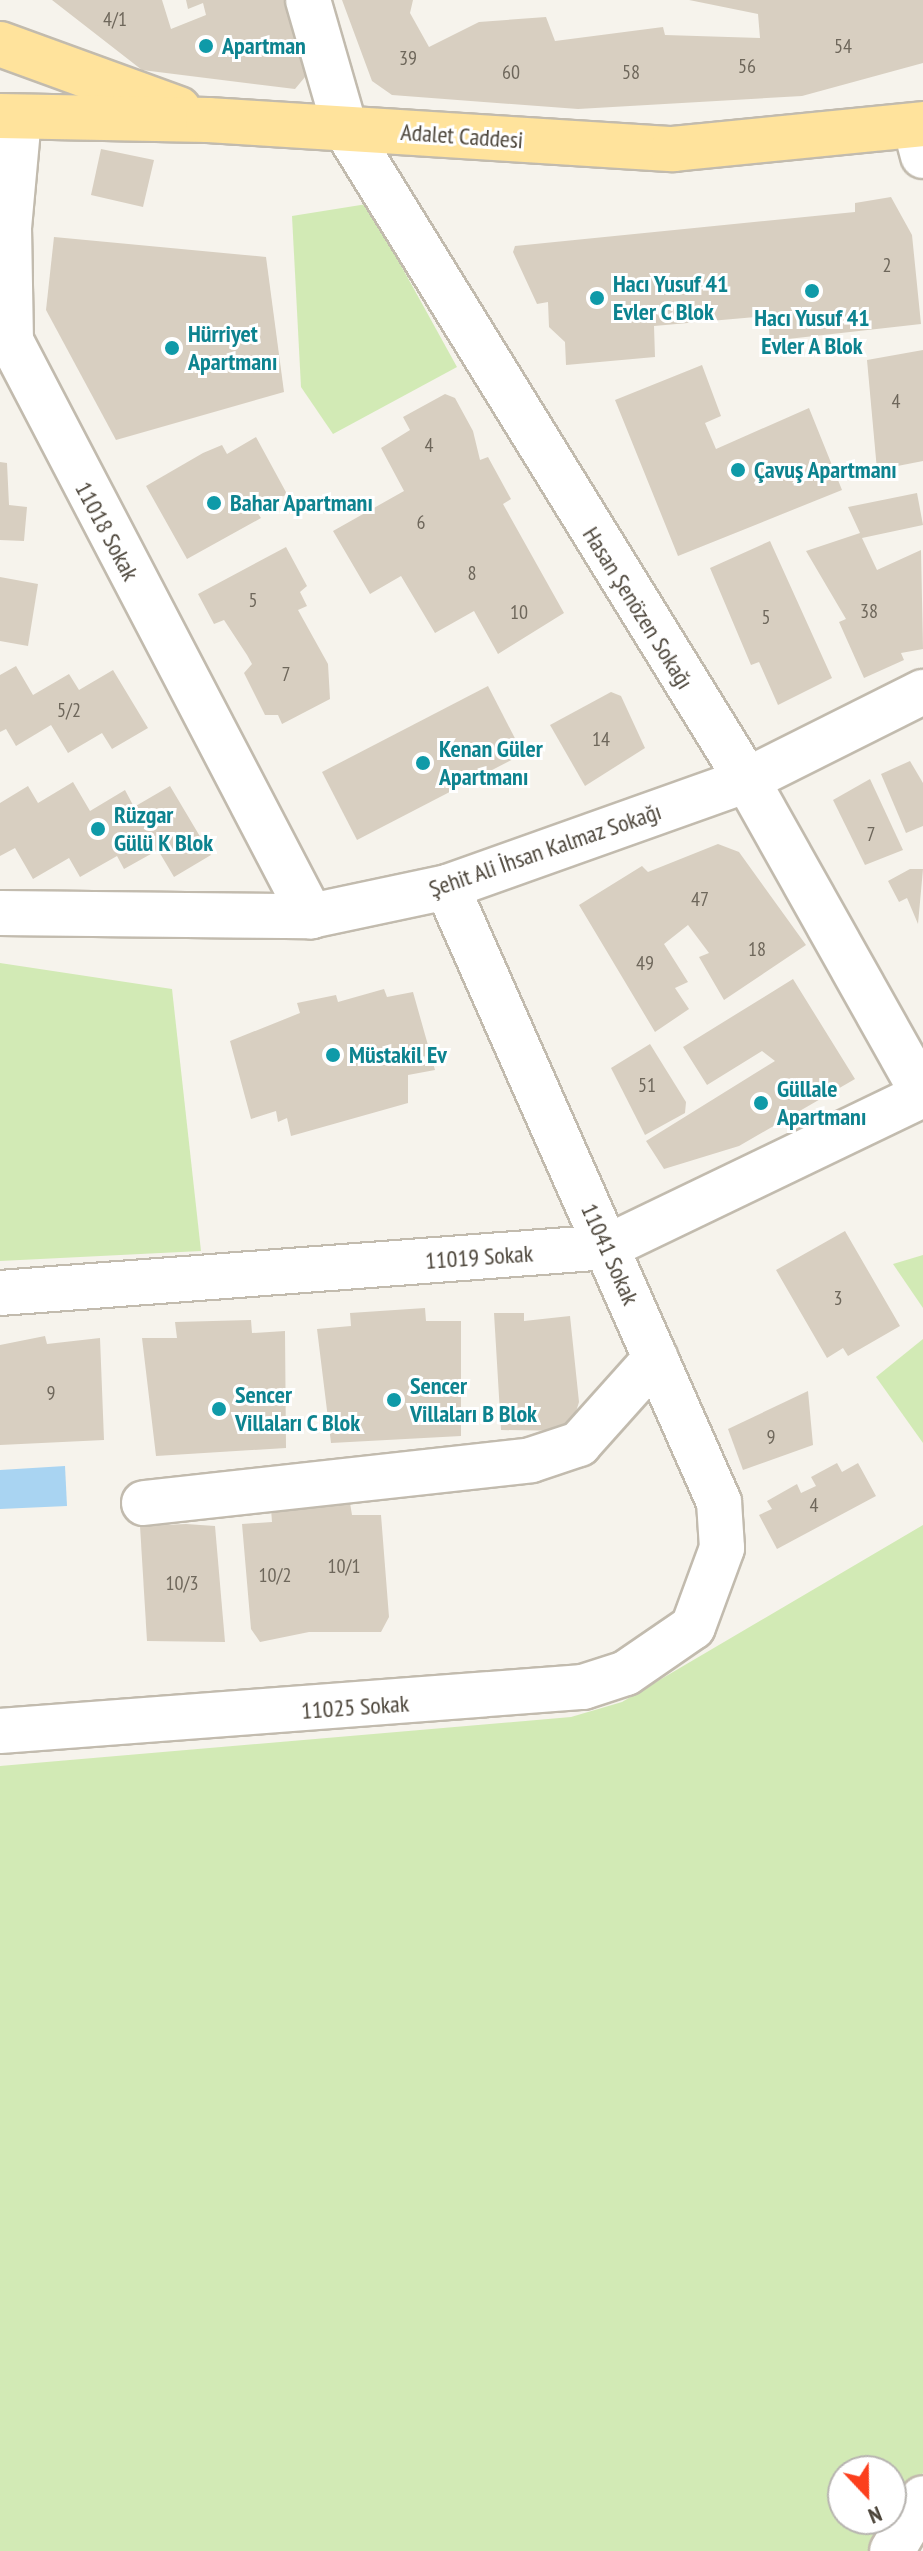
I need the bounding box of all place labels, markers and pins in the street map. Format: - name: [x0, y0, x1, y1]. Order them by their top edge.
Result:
- place label: Apartman: [222, 32, 306, 60]
- marker: Apartman: [197, 37, 215, 55]
- place label: Hacı Yusuf 41 Evler C Blok: [613, 270, 729, 326]
- marker: Hacı Yusuf 41 Evler A Blok: [803, 282, 821, 300]
- marker: Hacı Yusuf 41 Evler C Blok: [588, 289, 606, 307]
- place label: Hacı Yusuf 41 Evler A Blok: [754, 304, 870, 360]
- place label: Hürriyet Apartmanı: [188, 320, 277, 376]
- marker: Hürriyet Apartmanı: [163, 339, 181, 357]
- place label: Çavuş Apartmanı: [754, 456, 898, 484]
- marker: Çavuş Apartmanı: [729, 461, 747, 479]
- place label: Bahar Apartmanı: [230, 489, 374, 517]
- marker: Bahar Apartmanı: [205, 494, 223, 512]
- place label: Kenan Güler Apartmanı: [439, 735, 543, 791]
- marker: Kenan Güler Apartmanı: [414, 754, 432, 772]
- place label: Rüzgar Gülü K Blok: [114, 801, 214, 857]
- marker: Rüzgar Gülü K Blok: [89, 820, 107, 838]
- place label: Müstakil Ev: [349, 1041, 447, 1069]
- marker: Müstakil Ev: [324, 1046, 342, 1064]
- place label: Güllale Apartmanı: [777, 1075, 866, 1131]
- marker: Güllale Apartmanı: [752, 1094, 770, 1112]
- place label: Sencer Villaları B Blok: [410, 1372, 537, 1428]
- place label: Sencer Villaları C Blok: [235, 1381, 361, 1437]
- marker: Sencer Villaları B Blok: [385, 1391, 403, 1409]
- marker: Sencer Villaları C Blok: [210, 1400, 228, 1418]

